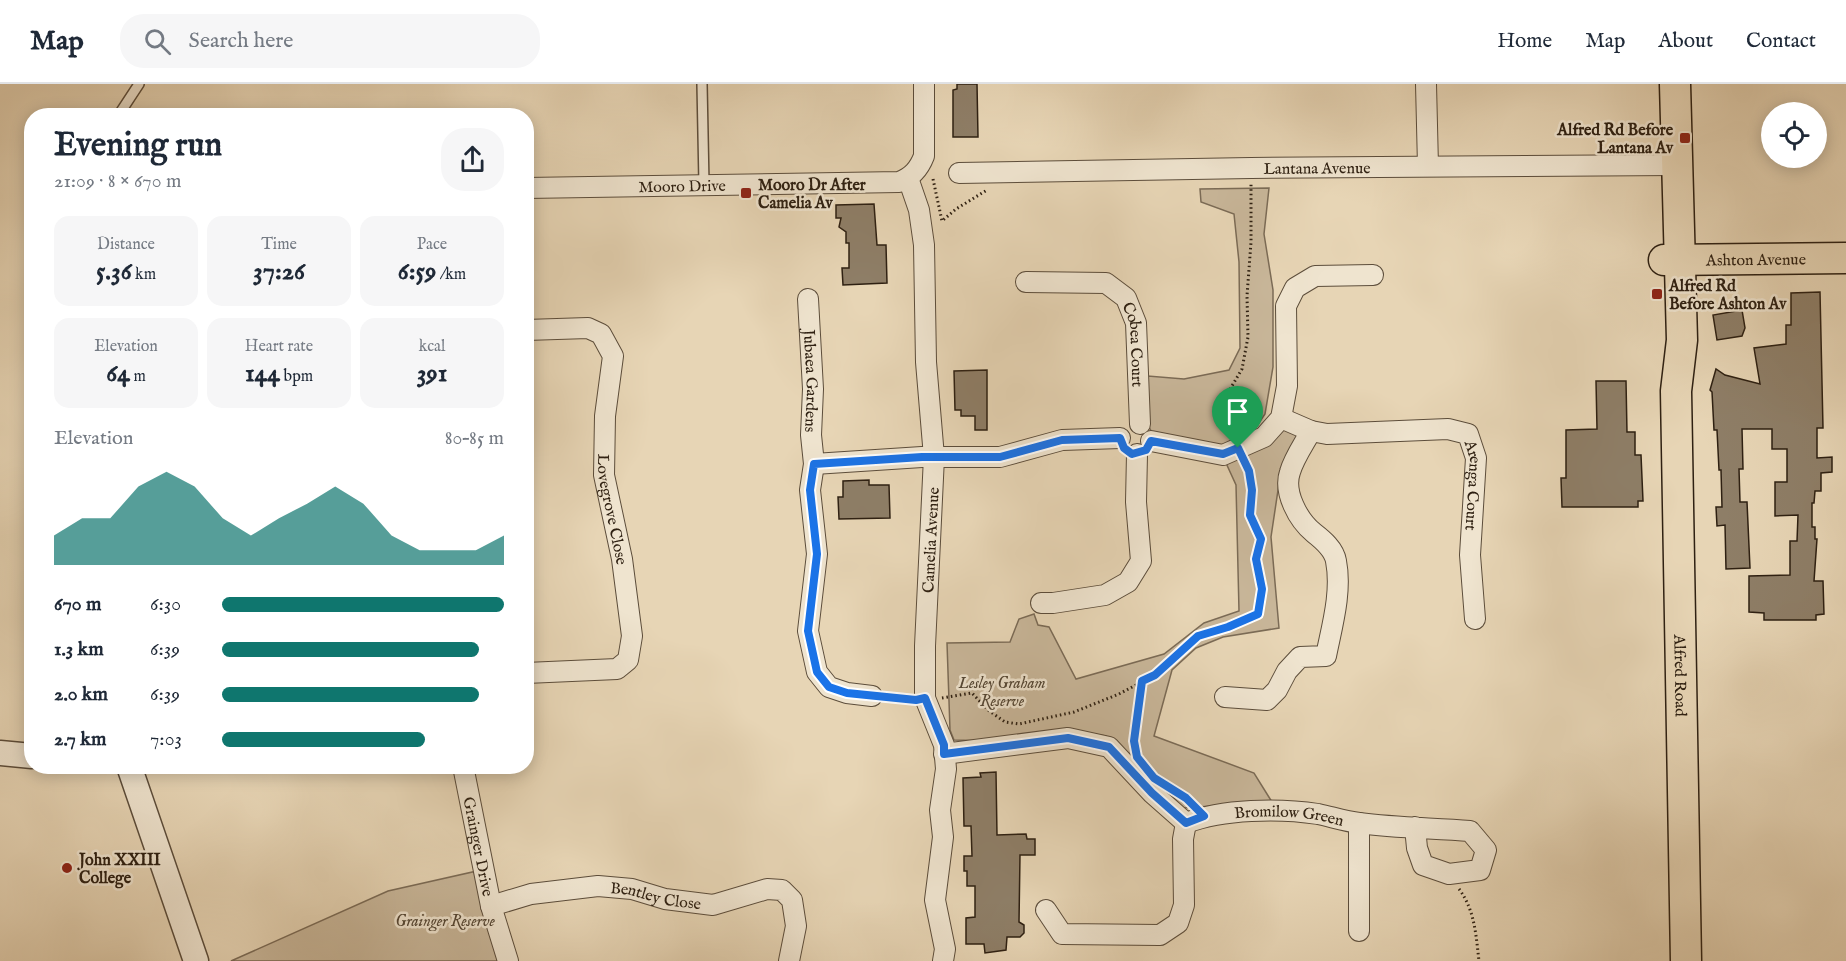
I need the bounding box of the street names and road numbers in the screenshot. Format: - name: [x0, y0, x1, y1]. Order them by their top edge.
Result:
- street label: Lantana Avenue: [1263, 159, 1371, 180]
- street label: Mooro Drive: [638, 177, 726, 198]
- street label: Ashton Avenue: [1705, 250, 1806, 272]
- street label: Cobea Court: [1117, 300, 1147, 388]
- street label: Jubaea Gardens: [798, 327, 821, 433]
- street label: Arenga Court: [1458, 437, 1484, 532]
- street label: Lovegrove Close: [592, 454, 631, 566]
- street label: Camelia Avenue: [919, 487, 945, 594]
- street label: Alfred Road: [1668, 633, 1690, 717]
- street label: Grainger Drive: [457, 795, 497, 898]
- street label: Bromilow Green: [1234, 802, 1346, 832]
- street label: Bentley Close: [610, 879, 702, 915]

